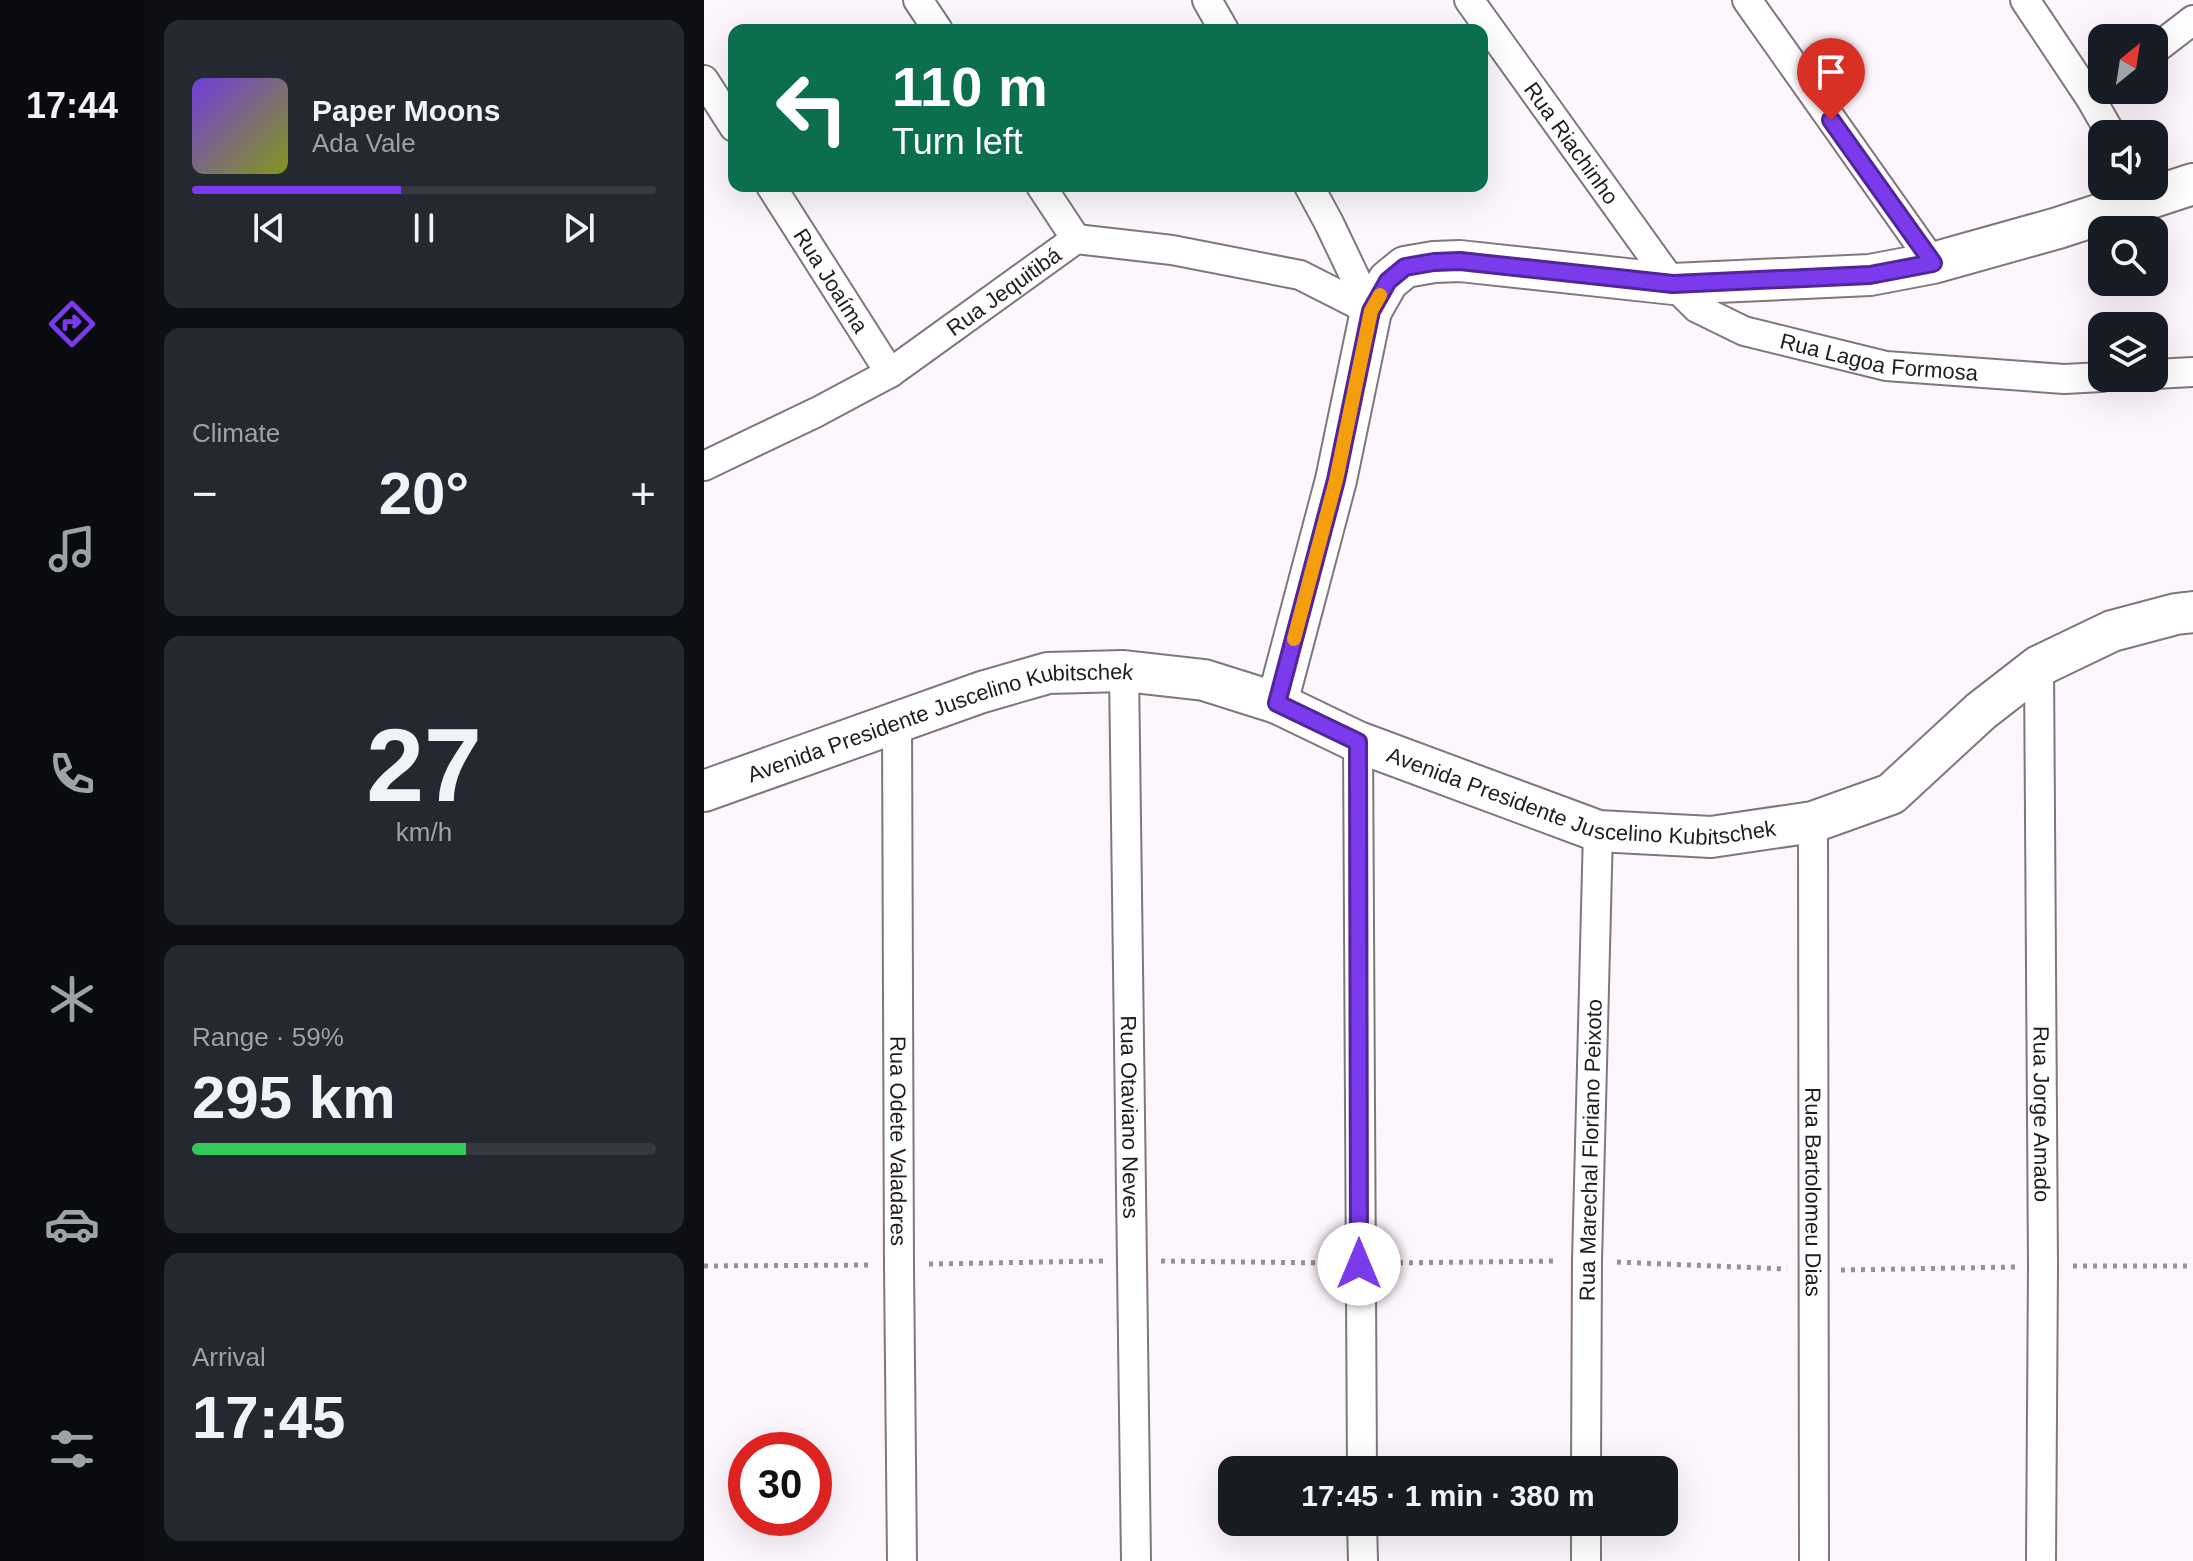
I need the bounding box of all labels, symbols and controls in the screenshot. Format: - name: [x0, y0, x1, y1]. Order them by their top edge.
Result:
- north arrow: [2088, 24, 2168, 104]
- map controls: [2088, 24, 2168, 392]
- pin: [1797, 38, 1865, 120]
- icon: arrive: [1809, 50, 1853, 94]
- text: 110 m: [892, 55, 1048, 118]
- icon: left: [760, 56, 864, 160]
- street label: Rua Riachinho: [1519, 77, 1624, 209]
- text: 17:44: [26, 85, 118, 126]
- text: Paper Moons: [312, 94, 500, 127]
- button: sound: [2088, 120, 2168, 200]
- text: Turn left: [892, 121, 1023, 162]
- text: Ada Vale: [312, 128, 416, 158]
- icon: previous: [247, 206, 291, 250]
- icon: pause: [402, 206, 446, 250]
- icon: next: [557, 206, 601, 250]
- button: search: [2088, 216, 2168, 296]
- street label: Rua Joaíma: [789, 224, 874, 338]
- street label: Rua Jequitibá: [942, 241, 1066, 341]
- icon: directions: [44, 296, 100, 352]
- button: layers: [2088, 312, 2168, 392]
- street label: Rua Lagoa Formosa: [1778, 328, 1980, 385]
- text: Climate: [192, 418, 280, 448]
- text: 20°: [379, 460, 469, 527]
- text: −: [192, 469, 218, 518]
- text: +: [630, 469, 656, 518]
- icon: music: [44, 521, 100, 577]
- street label: Avenida Presidente Juscelino Kubitschek: [744, 658, 1136, 787]
- text: 27: [366, 707, 482, 823]
- street label: Avenida Presidente Juscelino Kubitschek: [1384, 741, 1778, 850]
- icon: phone: [44, 746, 100, 802]
- text: km/h: [396, 817, 452, 847]
- icon: climate: [44, 971, 100, 1027]
- street label: Rua Marechal Floriano Peixoto: [1574, 999, 1606, 1301]
- street label: Rua Otaviano Neves: [1116, 1015, 1144, 1219]
- text: Range · 59%: [192, 1022, 344, 1052]
- street label: Rua Jorge Amado: [2029, 1026, 2055, 1202]
- street label: Rua Odete Valadares: [886, 1036, 911, 1246]
- text: 295 km: [192, 1064, 396, 1131]
- street label: Rua Bartolomeu Dias: [1801, 1087, 1826, 1297]
- icon: car: [44, 1196, 100, 1252]
- position arrow: [1317, 1222, 1401, 1306]
- text: Arrival: [192, 1342, 266, 1372]
- text: 17:45: [192, 1384, 345, 1451]
- icon: filters: [44, 1421, 100, 1477]
- speed limit sign: 30: [728, 1432, 832, 1536]
- text: 17:45 · 1 min · 380 m: [1301, 1479, 1595, 1512]

